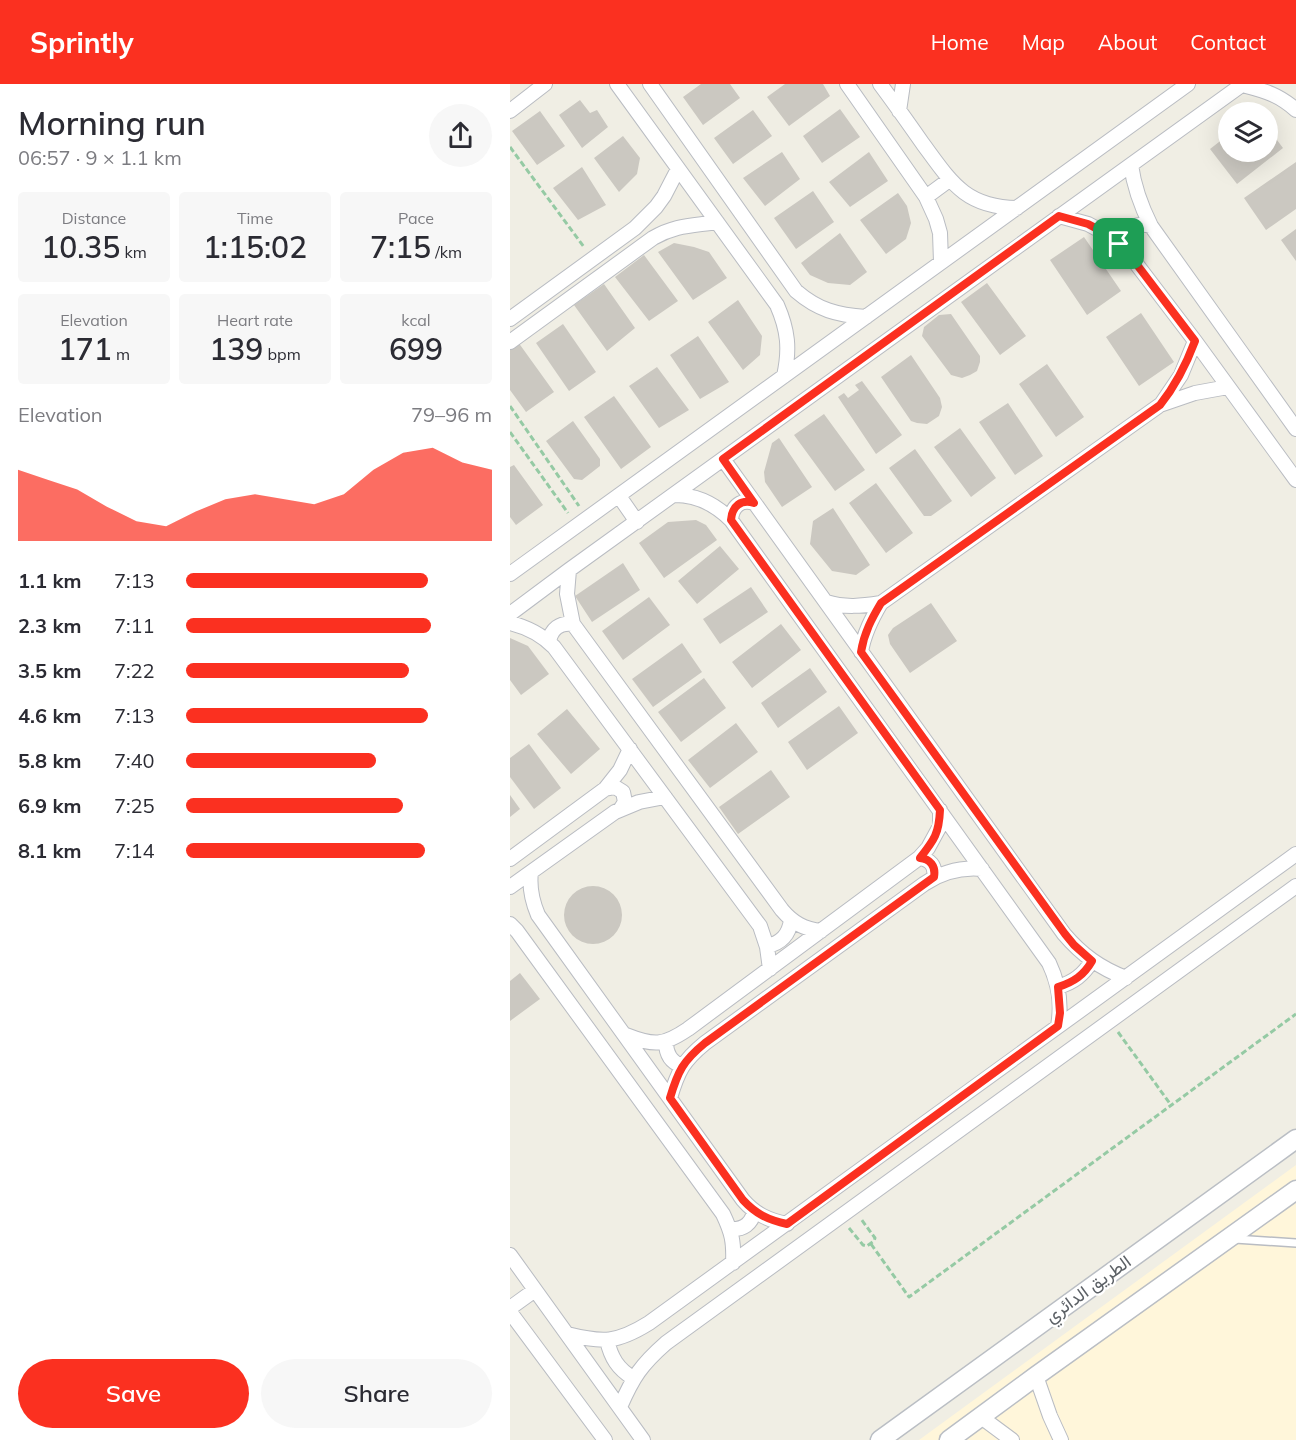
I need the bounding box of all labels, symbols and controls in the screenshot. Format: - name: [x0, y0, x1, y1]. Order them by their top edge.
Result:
- text: Sprintly: [30, 25, 134, 60]
- text: Home: [931, 29, 989, 55]
- text: Map: [1022, 29, 1065, 55]
- text: About: [1098, 29, 1157, 55]
- text: Contact: [1190, 29, 1266, 55]
- text: Morning run: [18, 102, 206, 143]
- map controls: [1218, 102, 1278, 162]
- button: layers: [1218, 102, 1278, 162]
- button: share: [429, 104, 492, 167]
- text: 06:57 · 9 × 1.1 km: [18, 145, 182, 170]
- text: Distance: [62, 208, 126, 228]
- text: Time: [237, 208, 273, 228]
- text: Pace: [398, 208, 434, 228]
- pin: [1093, 218, 1144, 269]
- icon: arrive: [1102, 227, 1135, 260]
- text: 10.35: [41, 228, 120, 266]
- text: 1:15:02: [203, 228, 307, 266]
- text: 7:15: [370, 228, 431, 266]
- text: km: [120, 242, 147, 262]
- text: /km: [431, 242, 462, 262]
- text: Elevation: [60, 310, 128, 330]
- text: Heart rate: [217, 310, 293, 330]
- text: kcal: [401, 310, 431, 330]
- text: 171: [58, 330, 112, 368]
- text: 139: [209, 330, 263, 368]
- text: 699: [389, 330, 443, 368]
- text: m: [112, 344, 130, 364]
- text: bpm: [263, 344, 301, 364]
- text: Elevation: [18, 402, 103, 427]
- text: 79–96 m: [411, 402, 492, 427]
- text: 1.1 km: [18, 568, 81, 593]
- text: 7:13: [114, 568, 155, 593]
- text: 2.3 km: [18, 613, 81, 638]
- text: 7:11: [114, 613, 155, 638]
- text: 3.5 km: [18, 658, 81, 683]
- text: 7:22: [114, 658, 155, 683]
- text: 4.6 km: [18, 703, 81, 728]
- text: 7:13: [114, 703, 155, 728]
- text: 5.8 km: [18, 748, 81, 773]
- text: 7:40: [114, 748, 155, 773]
- text: 6.9 km: [18, 793, 81, 818]
- text: 7:25: [114, 793, 155, 818]
- text: 8.1 km: [18, 838, 81, 863]
- text: 7:14: [114, 838, 155, 863]
- street label: الطريق الدائري: [1040, 1250, 1138, 1331]
- button: Save: [18, 1359, 249, 1428]
- button: Share: [261, 1359, 492, 1428]

